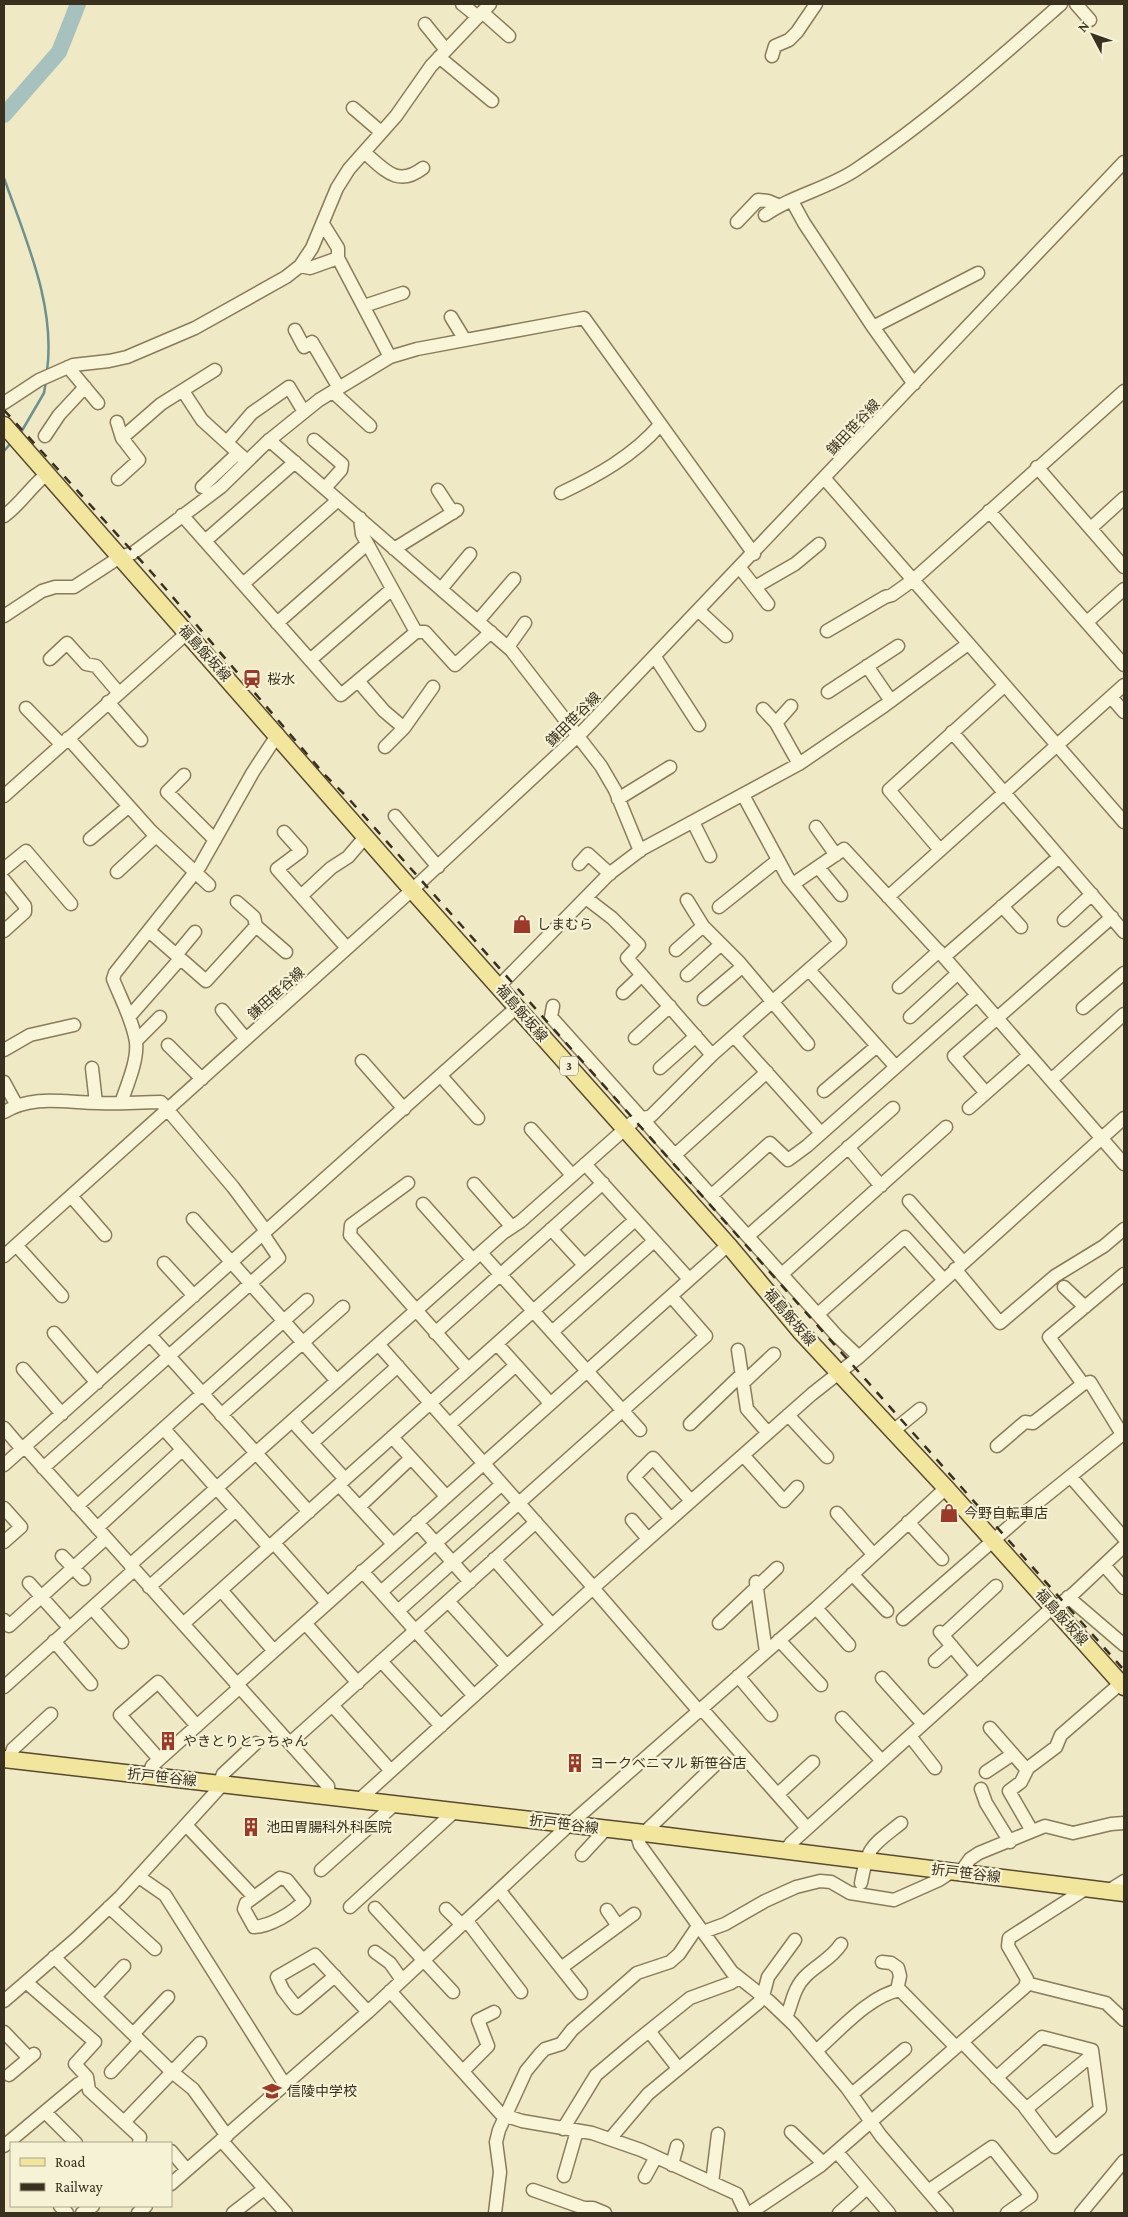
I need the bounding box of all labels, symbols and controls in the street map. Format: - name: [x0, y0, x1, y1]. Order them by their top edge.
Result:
- north arrow: [1068, 10, 1118, 60]
- text: N: [1074, 17, 1093, 35]
- street label: 鎌田笹谷線: [823, 396, 883, 458]
- street label: 福島飯坂線: [176, 622, 234, 684]
- station icon: 桜水: [241, 668, 263, 690]
- place label: 桜水: [267, 671, 295, 687]
- street label: 鎌田笹谷線: [543, 689, 603, 749]
- shop icon: しまむら: [511, 913, 533, 935]
- place label: しまむら: [537, 916, 593, 932]
- street label: 鎌田笹谷線: [245, 964, 307, 1022]
- street label: 福島飯坂線: [493, 981, 551, 1045]
- road number: 3: [560, 1056, 578, 1076]
- street label: 福島飯坂線: [761, 1285, 819, 1349]
- shop icon: 今野自転車店: [938, 1502, 960, 1524]
- place label: 今野自転車店: [964, 1505, 1048, 1521]
- street label: 福島飯坂線: [1033, 1586, 1091, 1648]
- building icon: やきとりとっちゃん: [157, 1730, 179, 1752]
- place label: やきとりとっちゃん: [183, 1733, 309, 1749]
- building icon: ヨークベニマル 新笹谷店: [564, 1752, 586, 1774]
- place label: ヨークベニマル 新笹谷店: [590, 1755, 747, 1771]
- street label: 折戸笹谷線: [126, 1765, 198, 1789]
- street label: 折戸笹谷線: [528, 1812, 600, 1836]
- building icon: 池田胃腸科外科医院: [240, 1816, 262, 1838]
- place label: 池田胃腸科外科医院: [266, 1819, 392, 1835]
- street label: 折戸笹谷線: [930, 1861, 1002, 1885]
- school or university icon: 信陵中学校: [261, 2080, 283, 2102]
- place label: 信陵中学校: [287, 2083, 357, 2099]
- legend: [10, 2142, 172, 2207]
- text: Road: [55, 2154, 86, 2170]
- text: Railway: [55, 2179, 103, 2196]

